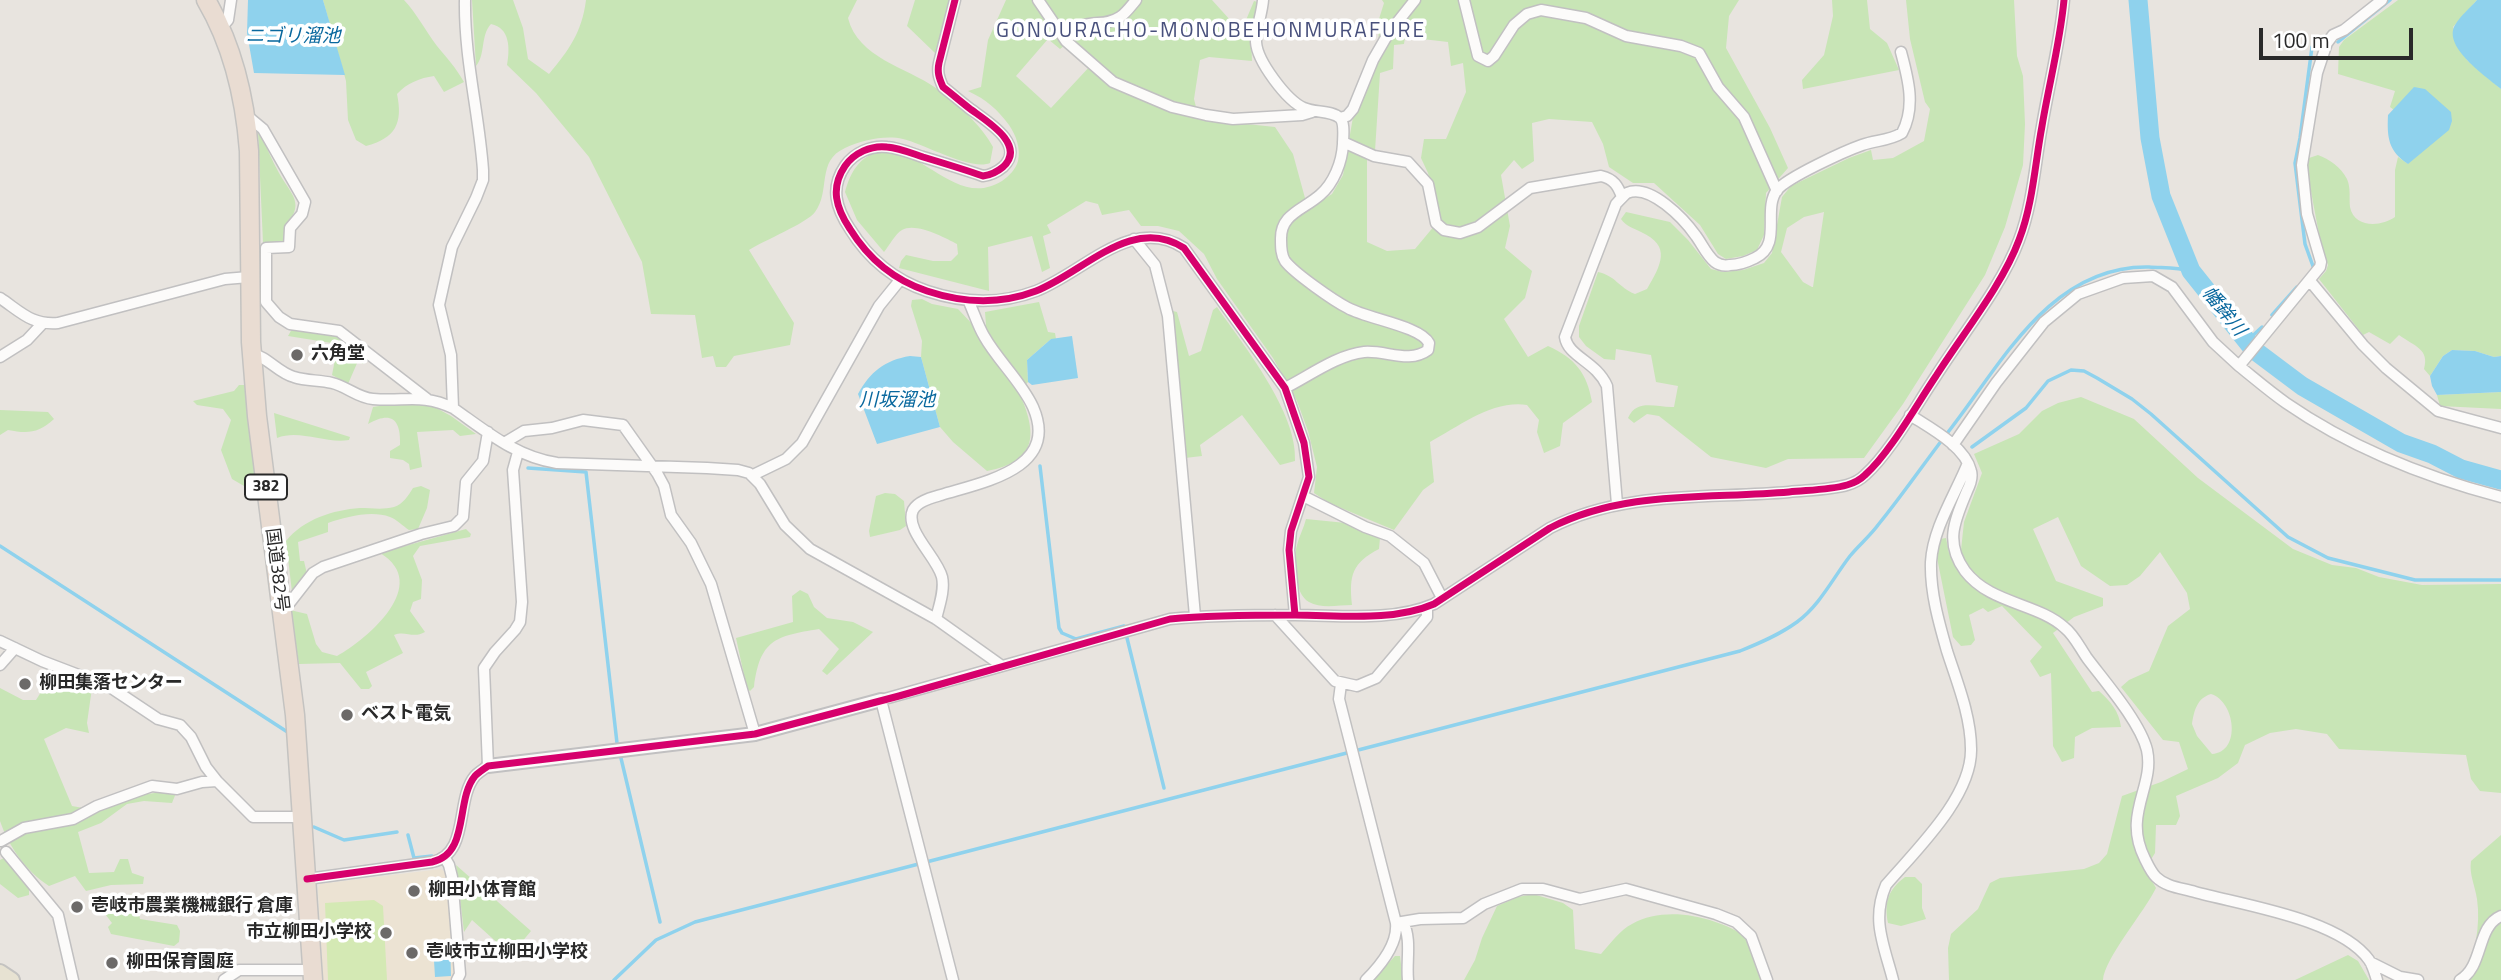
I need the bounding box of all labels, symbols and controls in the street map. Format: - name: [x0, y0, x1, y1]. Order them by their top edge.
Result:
- scale bar: [2263, 14, 2417, 58]
- district label: GONOURACHO-MONOBEHONMURAFURE: [999, 19, 1423, 45]
- text: 100 m: [2272, 24, 2329, 56]
- water label: ニゴリ溜池: [246, 26, 340, 48]
- water label: 幡鉾川: [2196, 283, 2250, 341]
- place label: 六角堂: [311, 344, 365, 366]
- marker: 六角堂: [289, 347, 305, 363]
- water label: 川坂溜池: [859, 390, 935, 412]
- road number: 382: [245, 474, 287, 500]
- street label: 国道382号: [260, 527, 292, 613]
- place label: 柳田集落センター: [39, 673, 183, 695]
- marker: 柳田集落センター: [17, 676, 33, 692]
- place label: ベスト電気: [361, 704, 451, 726]
- marker: ベスト電気: [339, 707, 355, 723]
- place label: 柳田小体育館: [428, 880, 536, 902]
- marker: 柳田小体育館: [406, 883, 422, 899]
- place label: 壱岐市農業機械銀行 倉庫: [91, 896, 293, 918]
- marker: 壱岐市農業機械銀行 倉庫: [69, 899, 85, 915]
- place label: 市立柳田小学校: [246, 922, 372, 944]
- marker: 市立柳田小学校: [378, 925, 394, 941]
- place label: 壱岐市立柳田小学校: [426, 942, 588, 964]
- marker: 壱岐市立柳田小学校: [404, 945, 420, 961]
- place label: 柳田保育園庭: [126, 952, 234, 974]
- marker: 柳田保育園庭: [104, 955, 120, 971]

